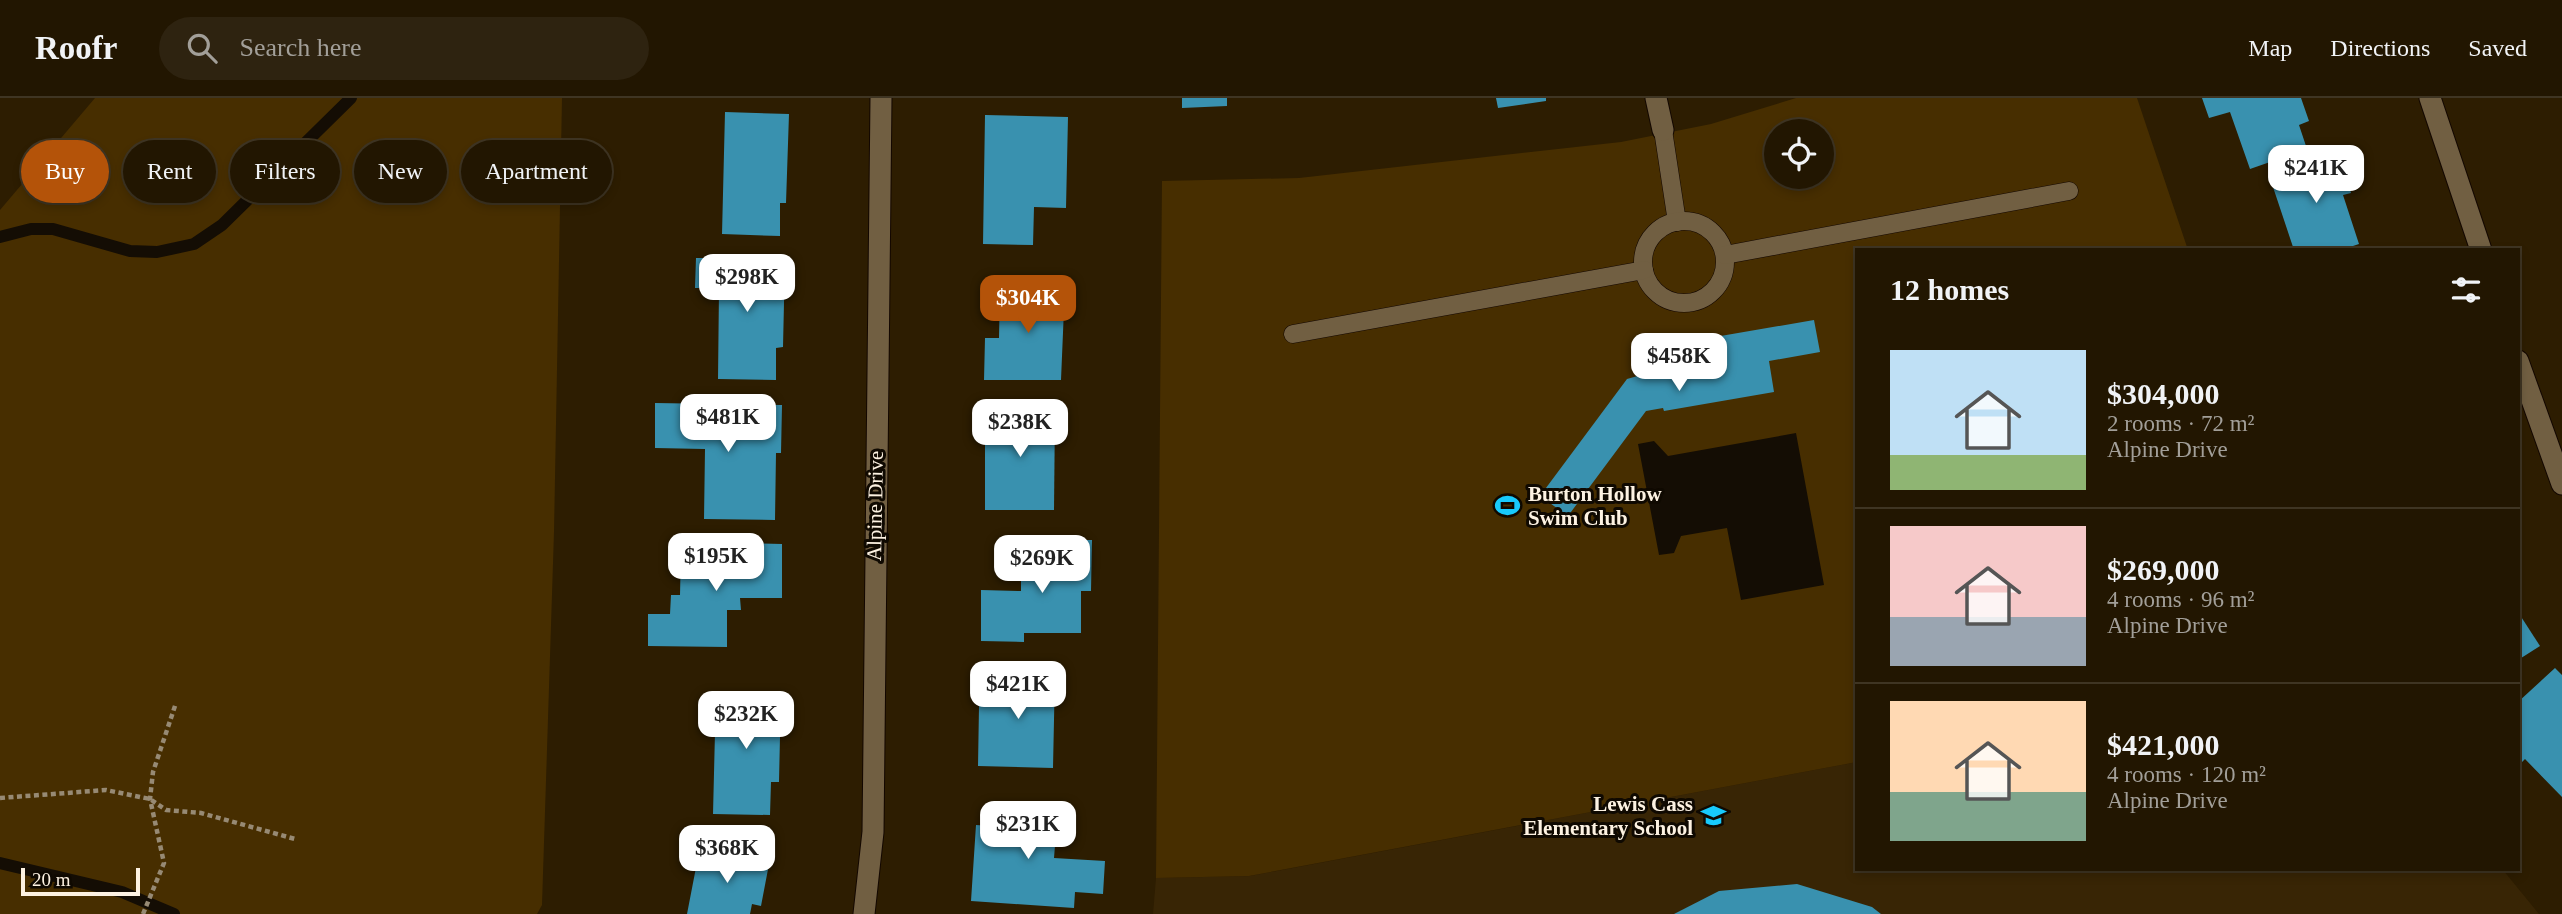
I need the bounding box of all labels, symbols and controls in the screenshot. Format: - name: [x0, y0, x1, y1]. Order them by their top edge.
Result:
- search box: [159, 17, 649, 80]
- icon: search: [183, 29, 221, 67]
- text: Roofr: [35, 30, 117, 66]
- text: Search here: [239, 33, 361, 62]
- text: Map: [2248, 35, 2292, 61]
- text: Directions: [2330, 35, 2430, 61]
- text: Saved: [2468, 35, 2527, 61]
- map controls: [1764, 119, 1834, 189]
- button: locate: [1764, 119, 1834, 189]
- chip: Buy: [21, 140, 109, 203]
- chip: Rent: [123, 140, 216, 203]
- chip: Filters: [230, 140, 340, 203]
- chip: New: [354, 140, 447, 203]
- chip: Apartment: [461, 140, 612, 203]
- pin: $241K: [2267, 146, 2365, 205]
- text: $241K: [2284, 155, 2348, 180]
- pin: $298K: [698, 254, 796, 314]
- text: $298K: [715, 264, 779, 289]
- icon: filters: [2447, 271, 2485, 309]
- text: 12 homes: [1890, 273, 2009, 306]
- pin: $304K: [979, 275, 1077, 335]
- text: $304K: [996, 285, 1060, 310]
- pin: $458K: [1630, 334, 1728, 393]
- text: $458K: [1647, 343, 1711, 368]
- text: $304,000: [2107, 377, 2220, 410]
- icon: home: [1946, 378, 2030, 462]
- pin: $481K: [679, 394, 777, 454]
- pin: $238K: [971, 400, 1069, 459]
- text: $481K: [696, 404, 760, 429]
- text: $238K: [988, 409, 1052, 434]
- text: 2 rooms · 72 m²: [2107, 411, 2254, 436]
- text: Alpine Drive: [2107, 437, 2228, 462]
- street label: Alpine Drive: [862, 451, 888, 561]
- place label: Burton Hollow Swim Club: [1528, 482, 1662, 530]
- sports icon: Burton Hollow Swim Club: [1494, 492, 1522, 520]
- pin: $195K: [667, 533, 765, 593]
- pin: $269K: [993, 536, 1091, 595]
- text: $195K: [684, 543, 748, 568]
- text: $269K: [1010, 545, 1074, 570]
- text: $269,000: [2107, 553, 2220, 586]
- icon: home: [1946, 554, 2030, 638]
- text: 4 rooms · 96 m²: [2107, 587, 2254, 612]
- text: Alpine Drive: [2107, 613, 2228, 638]
- pin: $421K: [969, 662, 1067, 721]
- text: $421K: [986, 671, 1050, 696]
- pin: $232K: [697, 692, 795, 751]
- text: $232K: [714, 701, 778, 726]
- text: $421,000: [2107, 728, 2220, 761]
- icon: home: [1946, 729, 2030, 813]
- text: 4 rooms · 120 m²: [2107, 762, 2266, 787]
- text: Alpine Drive: [2107, 788, 2228, 813]
- place label: Lewis Cass Elementary School: [1523, 792, 1693, 840]
- pin: $231K: [979, 802, 1077, 861]
- school or university icon: Lewis Cass Elementary School: [1699, 802, 1727, 830]
- text: $231K: [996, 811, 1060, 836]
- pin: $368K: [678, 826, 776, 885]
- text: $368K: [695, 835, 759, 860]
- scale bar: [21, 865, 140, 897]
- text: 20 m: [32, 869, 71, 890]

